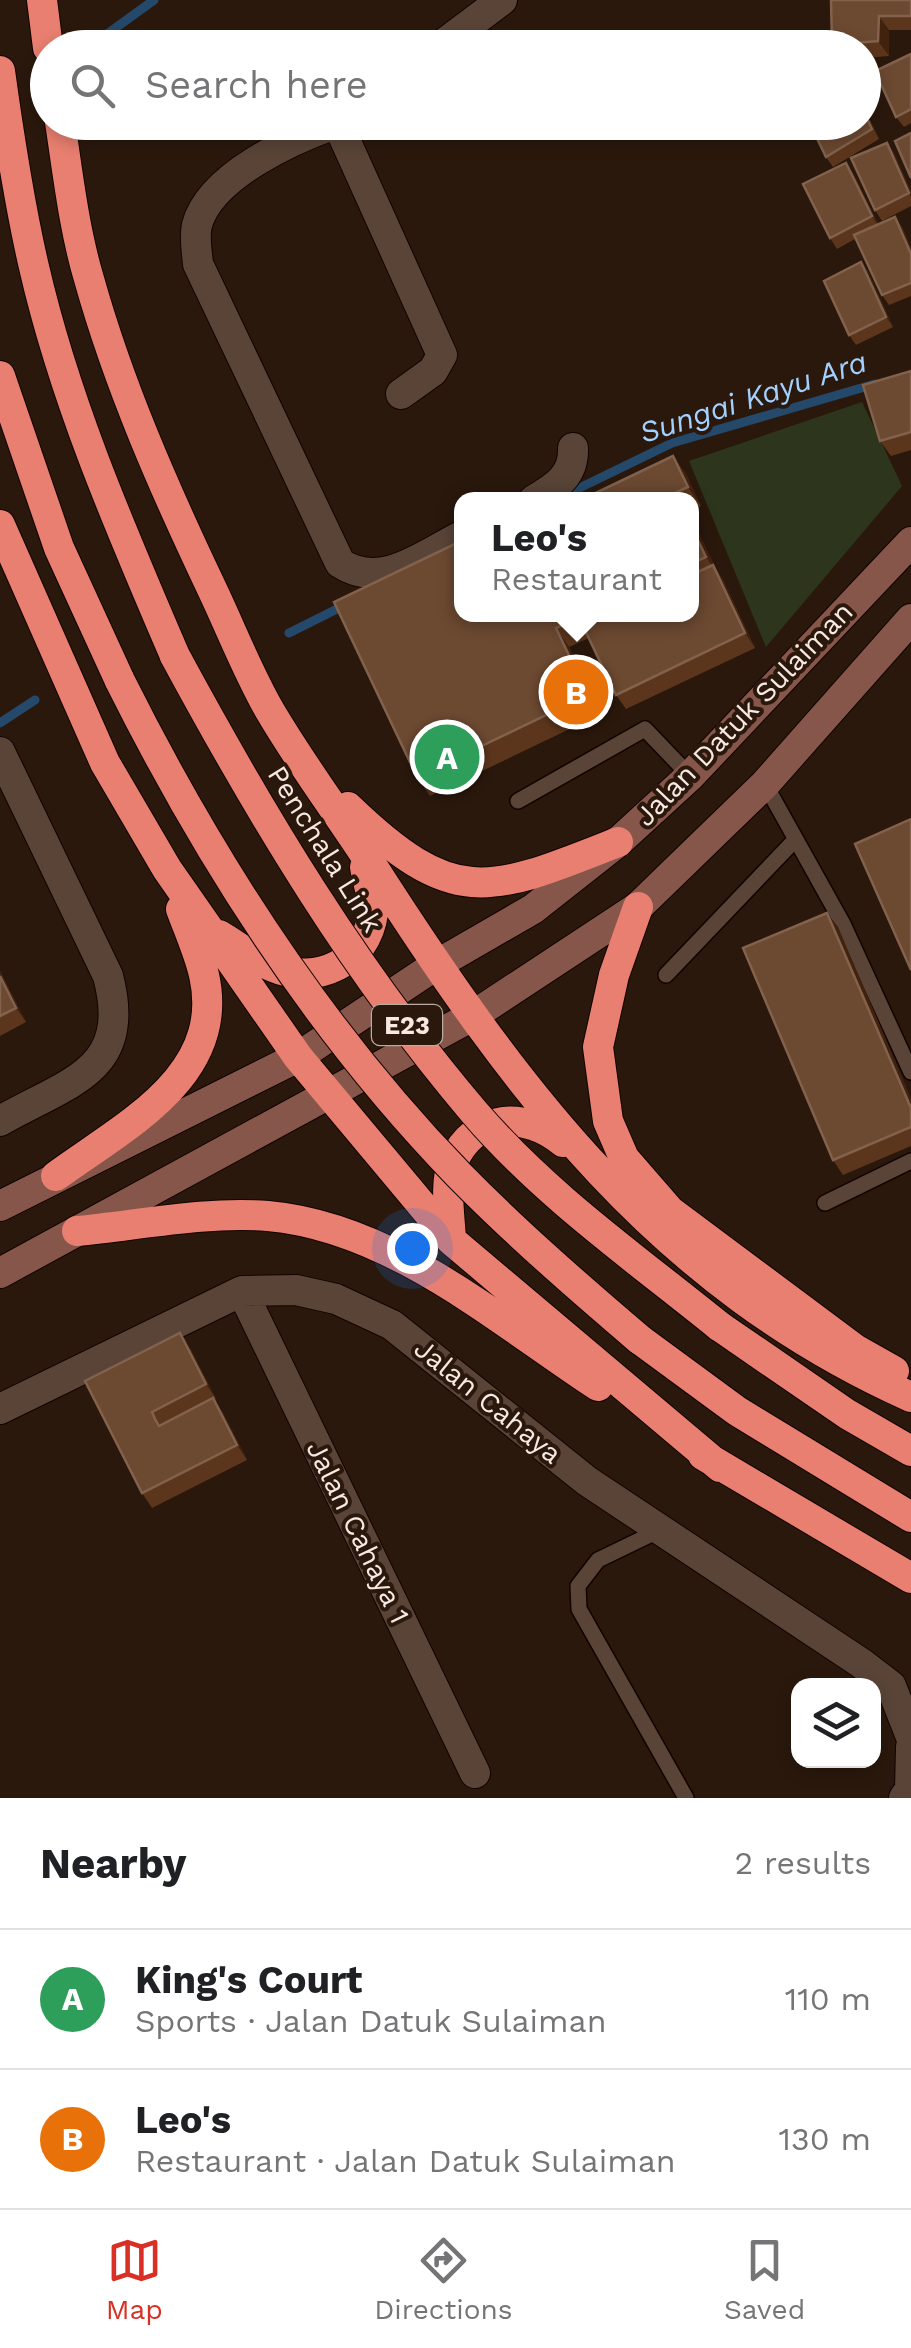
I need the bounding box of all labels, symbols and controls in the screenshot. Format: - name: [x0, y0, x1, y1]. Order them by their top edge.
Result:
- search box: [30, 30, 881, 140]
- icon: search: [65, 58, 120, 113]
- text: Search here: [145, 63, 368, 107]
- water label: Sungai Kayu Ara: [635, 344, 871, 450]
- popup: [454, 492, 699, 622]
- text: Leo's: [491, 516, 587, 560]
- text: Restaurant: [491, 560, 662, 598]
- street label: Jalan Datuk Sulaiman: [628, 595, 860, 833]
- pin: B: [544, 654, 608, 730]
- pin: A: [414, 720, 480, 794]
- street label: Penchala Link: [261, 760, 389, 938]
- road number: E23: [372, 1005, 442, 1045]
- your location: [387, 1223, 438, 1274]
- street label: Jalan Cahaya: [408, 1332, 568, 1471]
- street label: Jalan Cahaya 1: [300, 1435, 416, 1629]
- map controls: [791, 1678, 881, 1768]
- button: layers: [791, 1678, 881, 1768]
- text: Nearby: [40, 1839, 187, 1888]
- text: 2 results: [734, 1844, 871, 1882]
- text: King's Court: [135, 1958, 362, 2002]
- text: A: [62, 1980, 83, 2018]
- text: 110 m: [785, 1980, 871, 2018]
- text: Sports · Jalan Datuk Sulaiman: [135, 2002, 607, 2040]
- text: Leo's: [135, 2098, 231, 2142]
- text: B: [62, 2120, 83, 2158]
- text: 130 m: [779, 2120, 871, 2158]
- text: Restaurant · Jalan Datuk Sulaiman: [135, 2142, 676, 2180]
- tab: Map: [106, 2233, 163, 2326]
- tab: Directions: [374, 2233, 513, 2326]
- tab: Saved: [724, 2233, 805, 2326]

